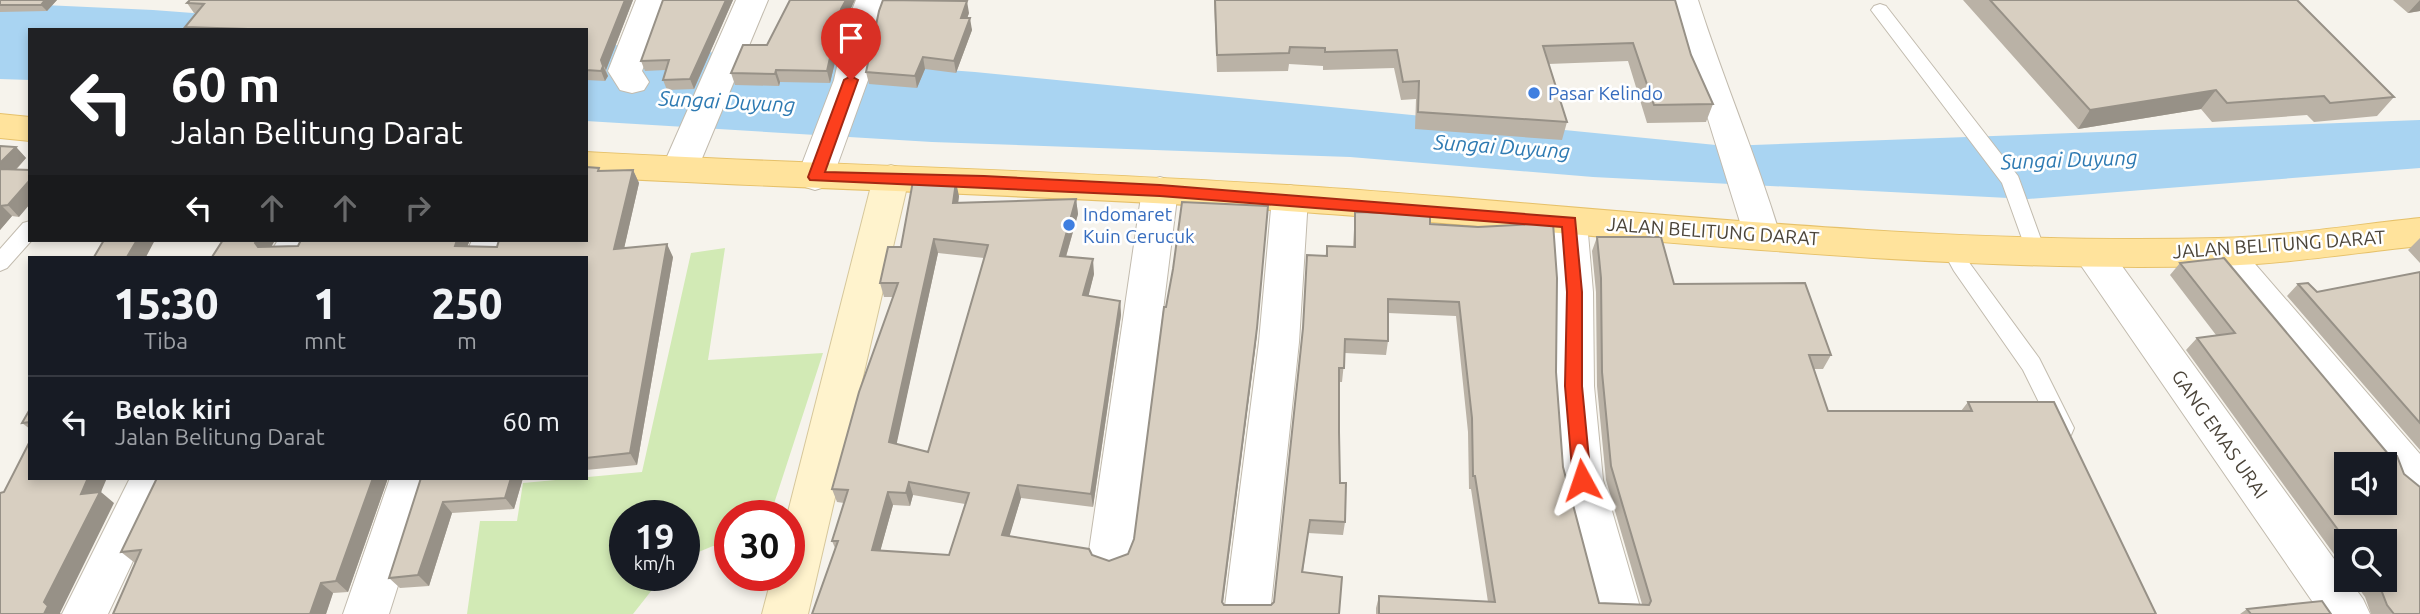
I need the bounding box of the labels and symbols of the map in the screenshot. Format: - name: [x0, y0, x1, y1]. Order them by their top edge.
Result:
- pin: [821, 8, 881, 80]
- place label: Pasar Kelindo: [1548, 82, 1663, 104]
- water label: Sungai Duyung: [657, 85, 796, 117]
- marker: Pasar Kelindo: [1526, 85, 1542, 101]
- water label: Sungai Duyung: [1432, 129, 1571, 163]
- water label: Sungai Duyung: [1999, 145, 2138, 173]
- place label: Indomaret Kuin Cerucuk: [1083, 203, 1195, 247]
- street label: JALAN BELITUNG DARAT: [1606, 213, 1821, 249]
- marker: Indomaret Kuin Cerucuk: [1061, 217, 1077, 233]
- street label: JALAN BELITUNG DARAT: [2172, 226, 2387, 262]
- street label: GANG EMAS URAI: [2167, 365, 2273, 503]
- position arrow: [1545, 443, 1619, 517]
- speed limit sign: 30: [714, 500, 805, 591]

